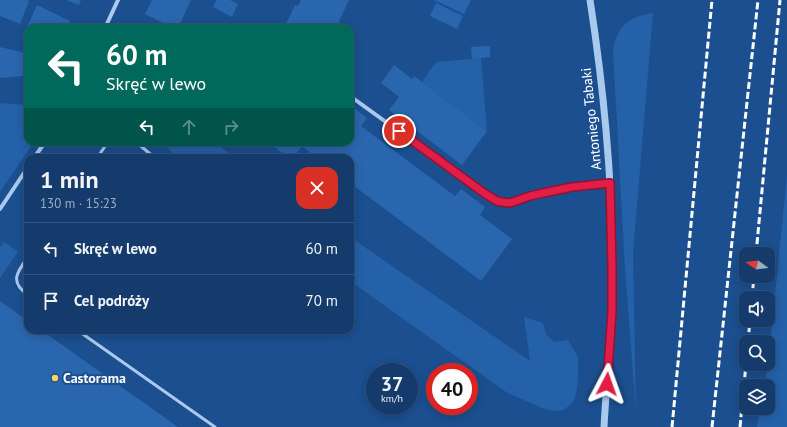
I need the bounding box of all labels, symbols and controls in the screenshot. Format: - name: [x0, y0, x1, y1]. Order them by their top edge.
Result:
- text: 60 m: [106, 36, 167, 73]
- icon: left: [40, 40, 92, 92]
- street label: Antoniego Tabaki: [577, 67, 605, 171]
- text: Skręć w lewo: [106, 72, 206, 95]
- pin: [382, 114, 416, 148]
- icon: left: [136, 116, 158, 138]
- icon: ahead: [178, 116, 200, 138]
- icon: right: [220, 116, 242, 138]
- icon: arrive: [388, 120, 410, 142]
- text: 1 min: [40, 164, 99, 195]
- button: close: [296, 167, 338, 209]
- text: 130 m · 15:23: [40, 195, 117, 212]
- icon: left: [40, 238, 62, 260]
- text: Skręć w lewo: [74, 239, 157, 258]
- text: 60 m: [305, 239, 338, 258]
- north arrow: [739, 247, 775, 283]
- map controls: [739, 247, 775, 415]
- icon: arrive: [40, 290, 62, 312]
- text: Cel podróży: [74, 291, 149, 310]
- text: 70 m: [305, 291, 338, 310]
- button: sound: [739, 291, 775, 327]
- button: search: [739, 335, 775, 371]
- speed limit sign: 40: [426, 363, 478, 415]
- position arrow: [586, 363, 628, 405]
- place label: Castorama: [63, 369, 126, 387]
- text: 37: [381, 371, 403, 397]
- marker: Castorama: [50, 373, 60, 383]
- button: layers: [739, 379, 775, 415]
- text: km/h: [381, 392, 403, 405]

